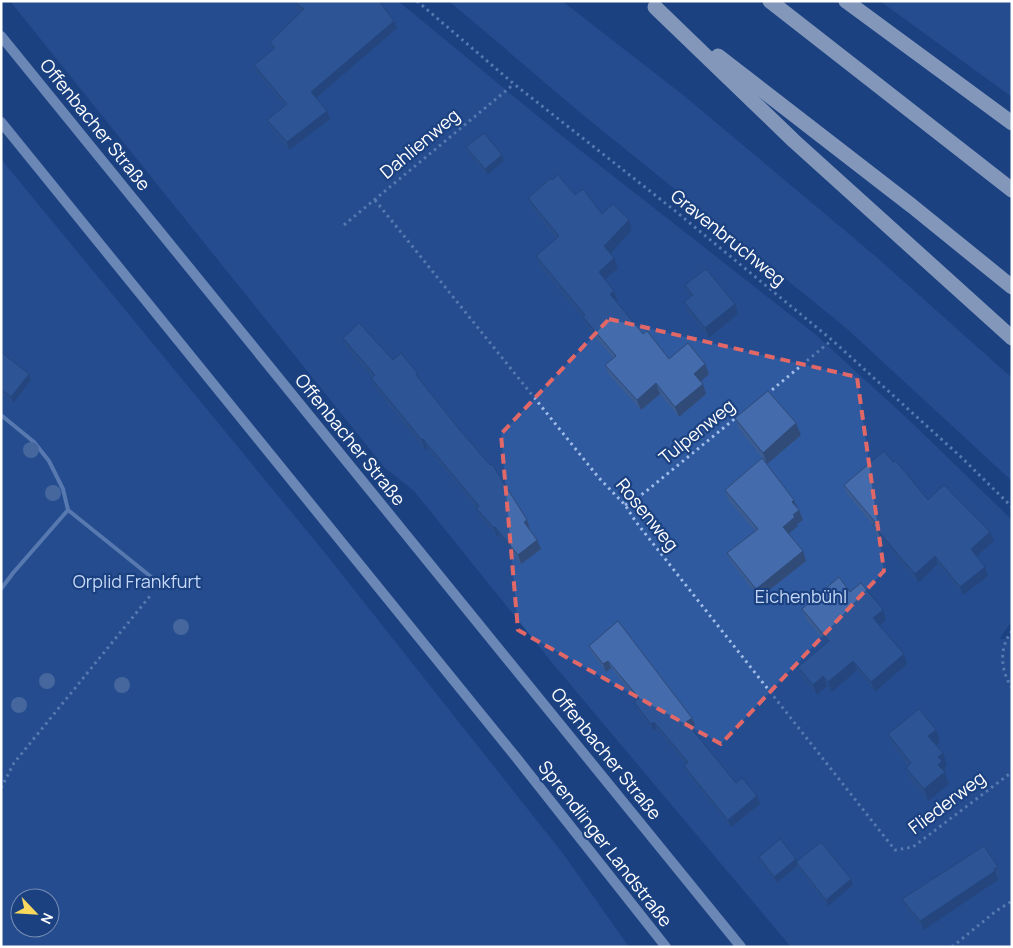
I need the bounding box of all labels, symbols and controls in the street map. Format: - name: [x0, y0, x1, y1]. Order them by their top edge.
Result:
- street label: Offenbacher Straße: [35, 53, 156, 195]
- street label: Dahlienweg: [375, 103, 464, 184]
- street label: Gravenbruchweg: [666, 183, 791, 291]
- street label: Offenbacher Straße: [290, 368, 411, 510]
- street label: Tulpenweg: [653, 393, 739, 469]
- street label: Rosenweg: [611, 473, 684, 556]
- park label: Orplid Frankfurt: [73, 569, 201, 593]
- park label: Eichenbühl: [755, 584, 847, 608]
- street label: Offenbacher Straße: [546, 682, 667, 824]
- street label: Sprendlinger Landstraße: [533, 755, 678, 931]
- street label: Fliederweg: [903, 765, 990, 839]
- north arrow: [10, 888, 60, 938]
- text: N: [36, 910, 58, 927]

